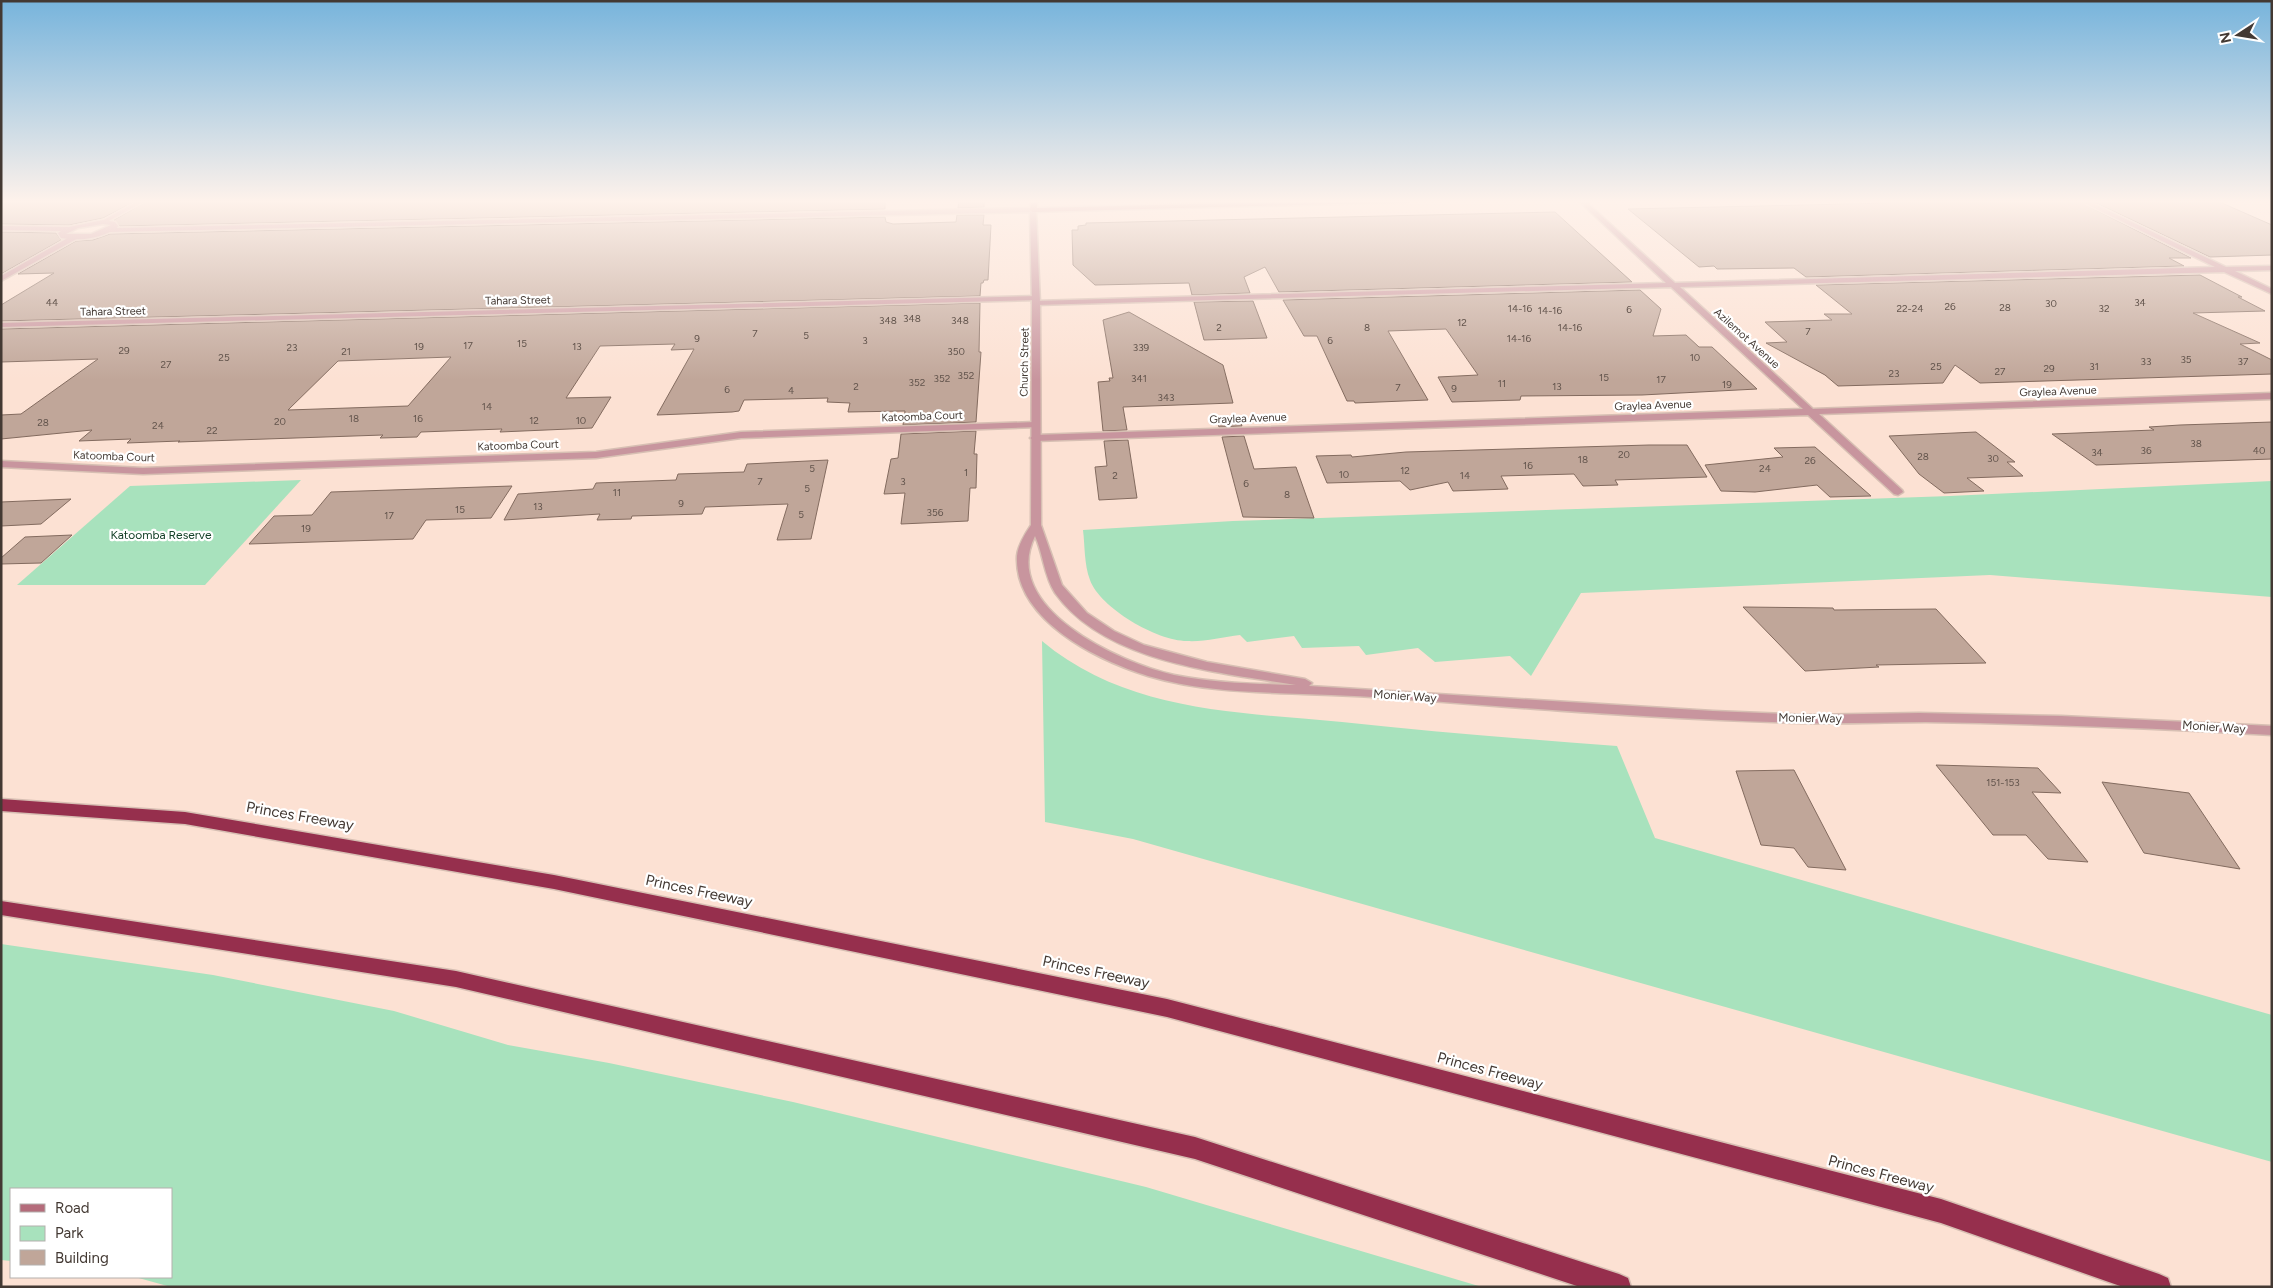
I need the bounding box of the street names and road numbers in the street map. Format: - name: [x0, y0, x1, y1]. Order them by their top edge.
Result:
- street label: Tahara Street: [485, 293, 551, 308]
- street label: Tahara Street: [80, 304, 146, 319]
- street label: Azilemot Avenue: [1711, 306, 1782, 371]
- street label: Church Street: [1017, 327, 1032, 397]
- street label: Graylea Avenue: [2019, 384, 2097, 399]
- street label: Graylea Avenue: [1614, 398, 1692, 413]
- street label: Katoomba Court: [881, 409, 963, 424]
- street label: Graylea Avenue: [1209, 411, 1287, 426]
- street label: Katoomba Court: [477, 438, 559, 453]
- street label: Katoomba Court: [73, 449, 155, 464]
- street label: Monier Way: [1373, 687, 1438, 705]
- street label: Monier Way: [1778, 710, 1843, 726]
- street label: Monier Way: [2182, 718, 2247, 736]
- street label: Princes Freeway: [245, 798, 355, 834]
- street label: Princes Freeway: [644, 871, 754, 911]
- street label: Princes Freeway: [1041, 952, 1151, 992]
- street label: Princes Freeway: [1435, 1048, 1545, 1094]
- street label: Princes Freeway: [1826, 1151, 1936, 1197]

